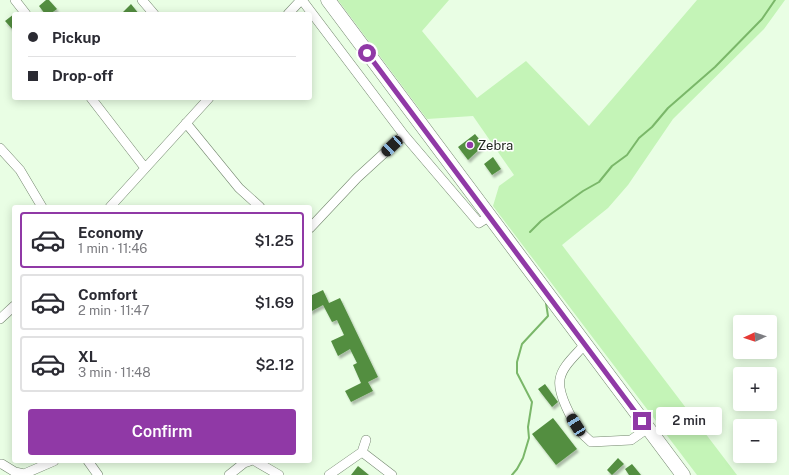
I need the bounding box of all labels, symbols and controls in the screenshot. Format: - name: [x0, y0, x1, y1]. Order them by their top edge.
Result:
- text: Pickup: [52, 29, 101, 46]
- route start: [358, 44, 376, 62]
- text: Drop-off: [52, 67, 113, 84]
- car: [379, 133, 405, 159]
- place label: Zebra: [478, 138, 513, 153]
- marker: Zebra: [465, 140, 475, 150]
- icon: car: [30, 222, 66, 258]
- text: Economy: [78, 224, 143, 241]
- text: $1.25: [254, 232, 294, 249]
- text: 1 min · 11:46: [78, 241, 147, 256]
- icon: car: [30, 284, 66, 320]
- text: Comfort: [78, 286, 138, 303]
- text: $1.69: [255, 294, 294, 311]
- text: 2 min · 11:47: [78, 303, 150, 318]
- north arrow: [733, 315, 777, 359]
- map controls: [733, 315, 777, 463]
- icon: car: [30, 346, 66, 382]
- text: XL: [78, 348, 97, 365]
- text: $2.12: [255, 356, 294, 373]
- text: 3 min · 11:48: [78, 365, 151, 380]
- button: +: [733, 367, 777, 411]
- callout: 2 min: [656, 407, 722, 435]
- button: Confirm: [28, 409, 296, 455]
- car: [565, 412, 587, 438]
- route end: [633, 412, 651, 430]
- text: 2 min: [672, 413, 706, 428]
- button: −: [733, 419, 777, 463]

